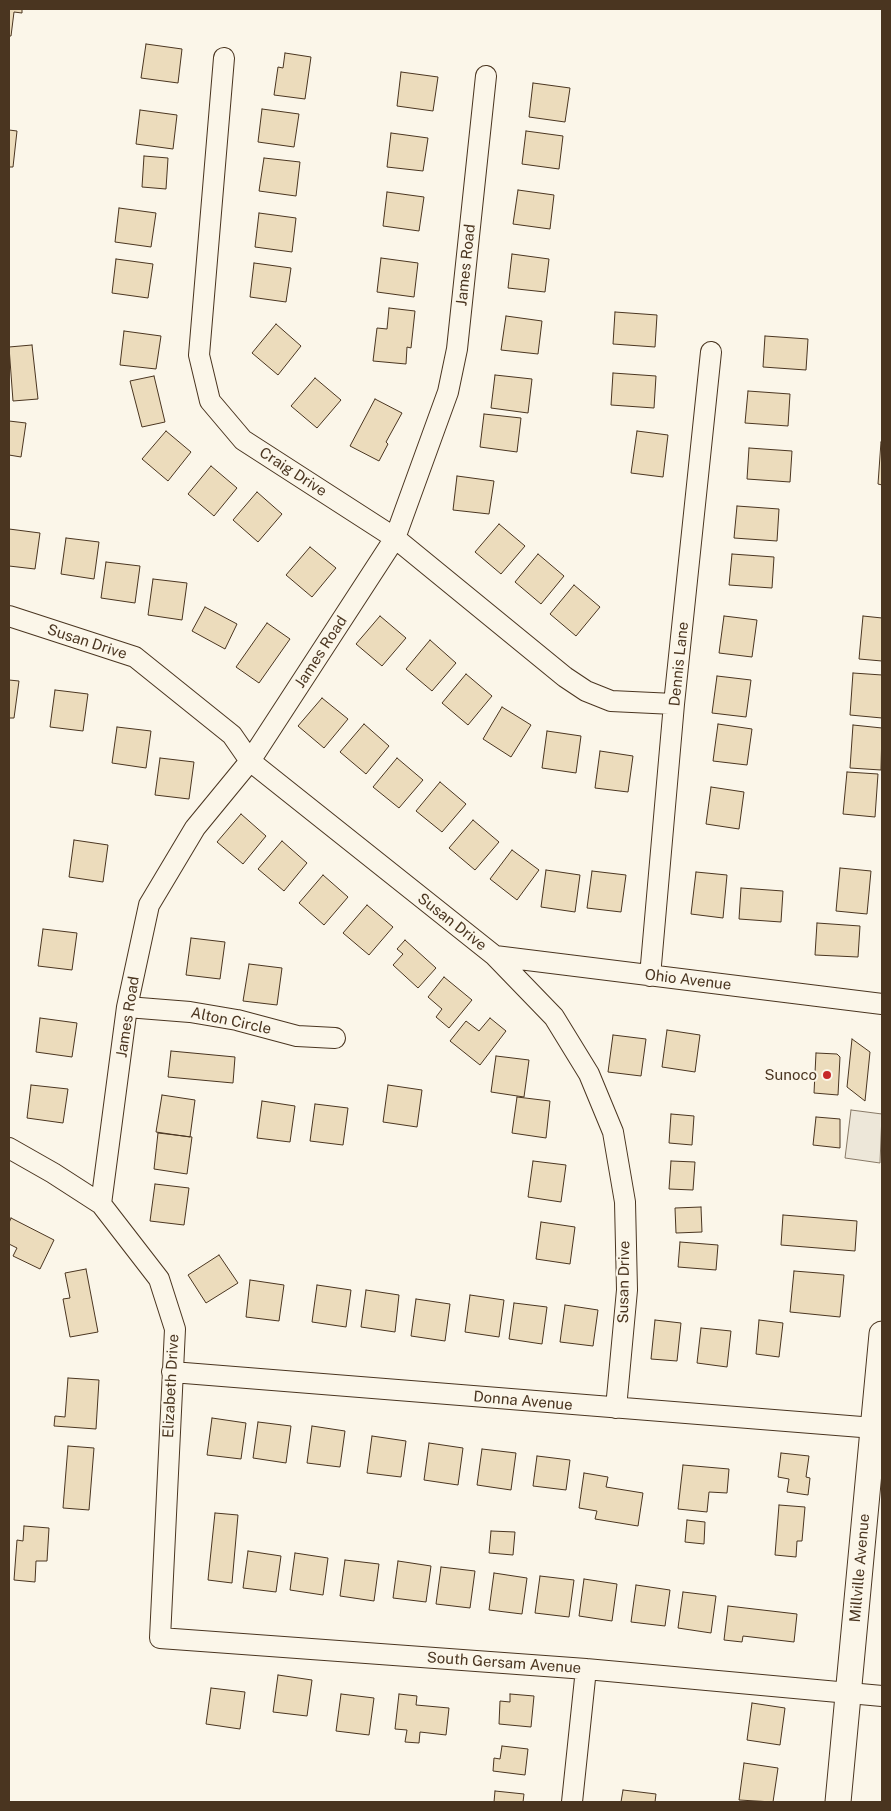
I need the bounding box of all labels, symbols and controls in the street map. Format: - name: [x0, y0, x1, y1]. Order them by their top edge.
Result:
- street label: James Road: [453, 223, 479, 307]
- street label: Craig Drive: [256, 444, 330, 500]
- street label: James Road: [291, 613, 351, 691]
- street label: Susan Drive: [45, 621, 129, 663]
- street label: Dennis Lane: [666, 621, 692, 707]
- street label: Susan Drive: [414, 889, 490, 955]
- street label: Ohio Avenue: [644, 966, 732, 994]
- street label: James Road: [113, 975, 143, 1059]
- street label: Alton Circle: [189, 1004, 273, 1038]
- place label: Sunoco: [764, 1066, 817, 1084]
- marker: Sunoco: [821, 1069, 833, 1081]
- street label: Susan Drive: [614, 1240, 634, 1324]
- street label: Elizabeth Drive: [159, 1334, 183, 1438]
- street label: Donna Avenue: [473, 1388, 573, 1414]
- street label: Millville Avenue: [846, 1513, 874, 1623]
- street label: South Gersam Avenue: [426, 1649, 582, 1677]

